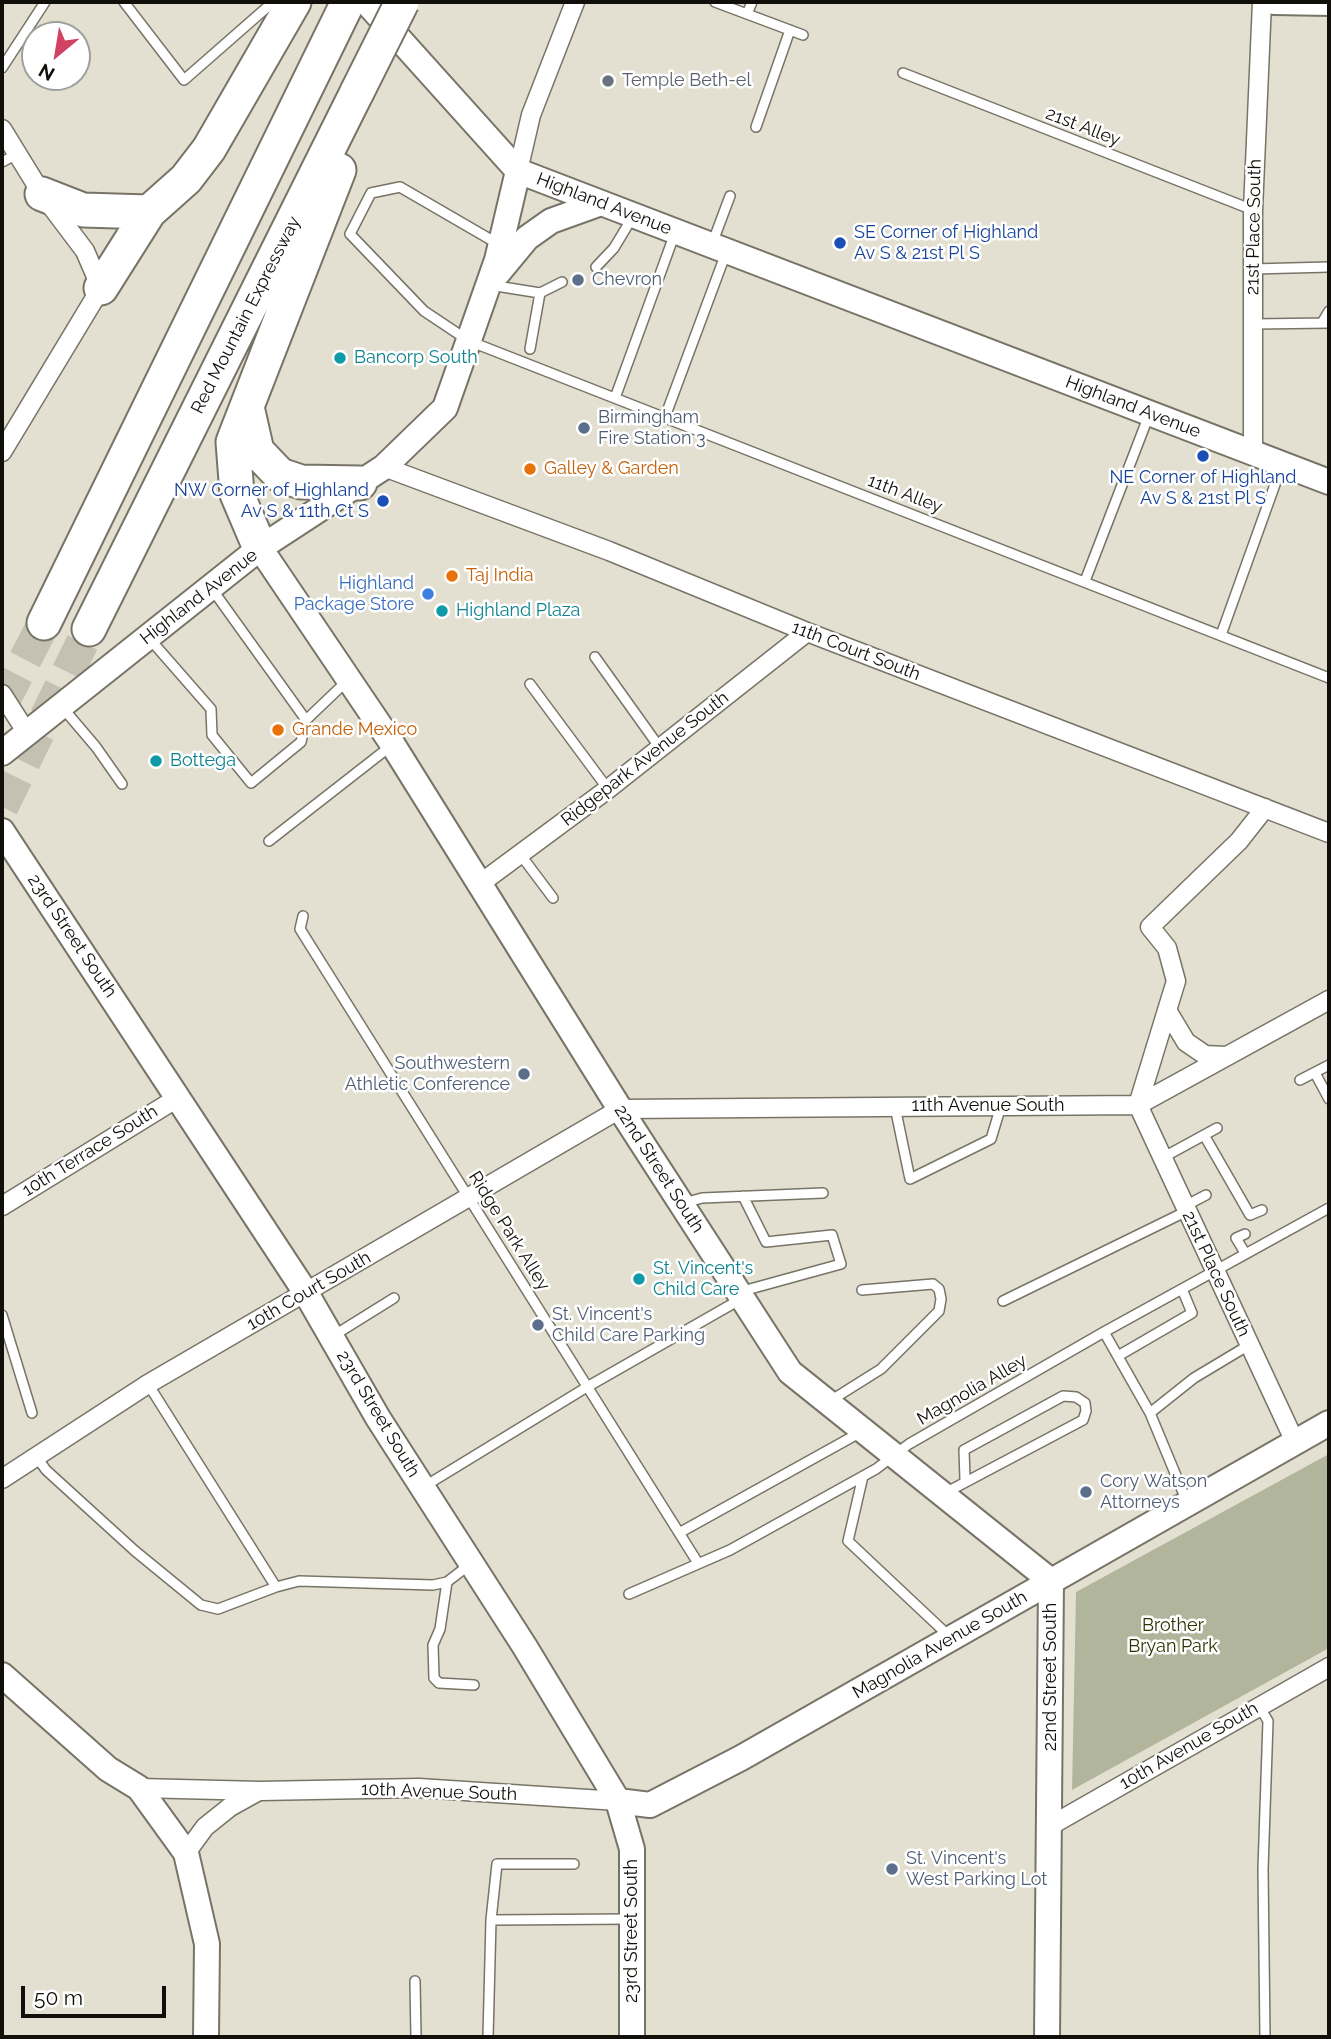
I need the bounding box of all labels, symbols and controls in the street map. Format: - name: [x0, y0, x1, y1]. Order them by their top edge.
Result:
- north arrow: [21, 21, 91, 91]
- text: N: [35, 59, 58, 86]
- place label: Temple Beth-el: [622, 70, 751, 92]
- marker: Temple Beth-el: [600, 73, 616, 89]
- street label: 21st Alley: [1043, 103, 1123, 151]
- street label: 21st Place South: [1242, 159, 1266, 295]
- street label: Highland Avenue: [533, 168, 675, 240]
- street label: Red Mountain Expressway: [187, 213, 305, 417]
- place label: SE Corner of Highland Av S & 21st Pl S: [854, 222, 1038, 264]
- marker: SE Corner of Highland Av S & 21st Pl S: [832, 235, 848, 251]
- place label: Chevron: [592, 269, 662, 291]
- marker: Chevron: [570, 272, 586, 288]
- place label: Bancorp South: [354, 347, 478, 369]
- marker: Bancorp South: [332, 350, 348, 366]
- street label: Highland Avenue: [1062, 371, 1204, 443]
- place label: Birmingham Fire Station 3: [598, 407, 706, 450]
- marker: Birmingham Fire Station 3: [576, 420, 592, 436]
- marker: NE Corner of Highland Av S & 21st Pl S: [1195, 448, 1211, 464]
- place label: Galley & Garden: [544, 458, 679, 480]
- marker: Galley & Garden: [522, 461, 538, 477]
- place label: NE Corner of Highland Av S & 21st Pl S: [1109, 467, 1297, 510]
- street label: 11th Alley: [864, 470, 946, 518]
- place label: NW Corner of Highland Av S & 11th Ct S: [174, 480, 369, 522]
- marker: NW Corner of Highland Av S & 11th Ct S: [375, 493, 391, 509]
- street label: Highland Avenue: [136, 544, 262, 650]
- place label: Taj India: [466, 565, 533, 587]
- marker: Taj India: [444, 568, 460, 584]
- place label: Highland Package Store: [294, 573, 414, 616]
- marker: Highland Package Store: [420, 586, 436, 602]
- place label: Highland Plaza: [456, 600, 580, 622]
- marker: Highland Plaza: [434, 603, 450, 619]
- street label: 11th Court South: [789, 617, 923, 685]
- street label: Ridgepark Avenue South: [557, 687, 733, 831]
- place label: Grande Mexico: [292, 719, 417, 741]
- marker: Grande Mexico: [270, 722, 286, 738]
- place label: Bottega: [170, 750, 236, 772]
- marker: Bottega: [148, 753, 164, 769]
- street label: 23rd Street South: [23, 870, 121, 1002]
- place label: Southwestern Athletic Conference: [345, 1053, 510, 1096]
- marker: Southwestern Athletic Conference: [516, 1066, 532, 1082]
- street label: 11th Avenue South: [911, 1095, 1065, 1117]
- street label: 10th Terrace South: [18, 1101, 162, 1201]
- street label: 22nd Street South: [610, 1101, 708, 1237]
- street label: Ridge Park Alley: [464, 1167, 554, 1295]
- street label: 21st Place South: [1177, 1208, 1255, 1340]
- street label: 10th Court South: [243, 1247, 375, 1335]
- place label: St. Vincent's Child Care: [653, 1258, 753, 1300]
- marker: St. Vincent's Child Care: [631, 1271, 647, 1287]
- place label: St. Vincent's Child Care Parking: [552, 1304, 705, 1346]
- marker: St. Vincent's Child Care Parking: [530, 1317, 546, 1333]
- street label: 23rd Street South: [332, 1347, 424, 1481]
- street label: Magnolia Alley: [913, 1350, 1031, 1430]
- place label: Cory Watson Attorneys: [1100, 1471, 1207, 1514]
- marker: Cory Watson Attorneys: [1078, 1484, 1094, 1500]
- street label: Magnolia Avenue South: [849, 1586, 1031, 1704]
- street label: 22nd Street South: [1040, 1603, 1062, 1751]
- park label: Brother Bryan Park: [1128, 1615, 1218, 1658]
- street label: 10th Avenue South: [1116, 1698, 1262, 1794]
- street label: 10th Avenue South: [360, 1778, 518, 1806]
- place label: St. Vincent's West Parking Lot: [906, 1848, 1047, 1890]
- street label: 23rd Street South: [621, 1859, 643, 2003]
- marker: St. Vincent's West Parking Lot: [884, 1861, 900, 1877]
- scale bar: [24, 1972, 170, 2016]
- text: 50 m: [34, 1985, 83, 2010]

